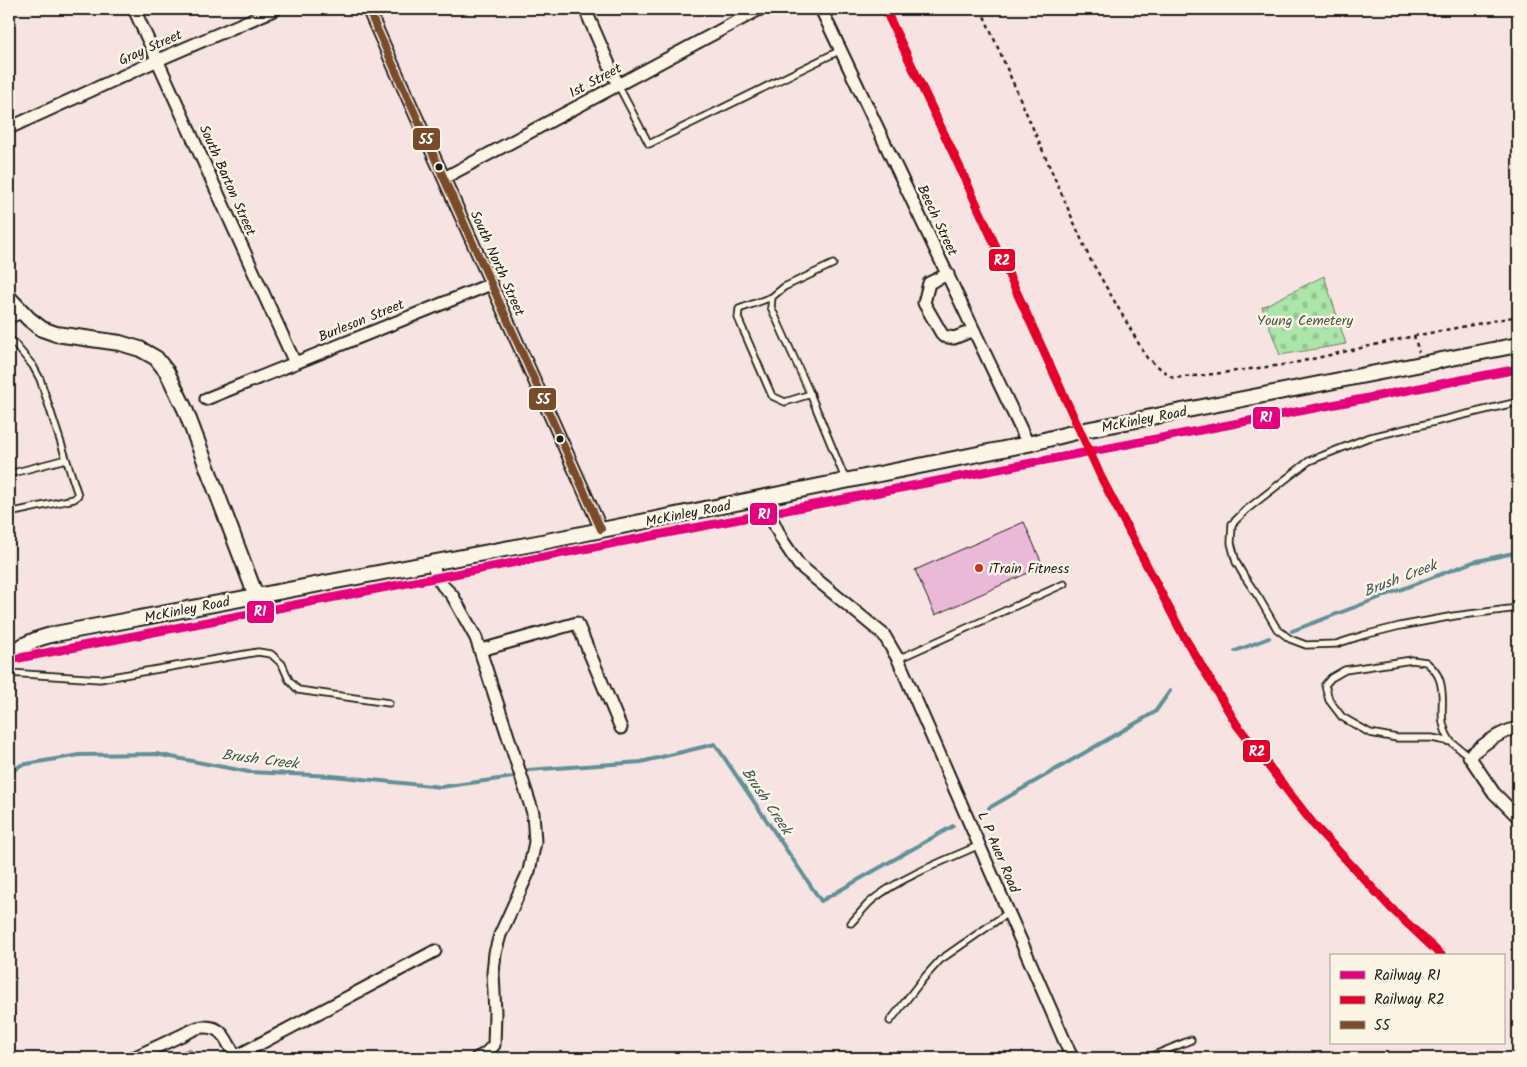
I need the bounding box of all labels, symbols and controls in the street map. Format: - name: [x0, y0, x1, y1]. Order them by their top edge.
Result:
- street label: Gray Street: [115, 24, 186, 72]
- street label: 1st Street: [565, 58, 626, 104]
- street label: South Barton Street: [193, 121, 262, 240]
- line badge: 55: [412, 127, 441, 151]
- text: 55: [418, 129, 435, 151]
- unlabelled marker: [434, 162, 444, 172]
- street label: Beech Street: [911, 181, 963, 260]
- street label: South North Street: [464, 207, 530, 320]
- line badge: R2: [988, 248, 1016, 272]
- text: R2: [994, 250, 1010, 272]
- street label: Burleson Street: [315, 293, 408, 348]
- park label: Young Cemetery: [1257, 310, 1353, 332]
- line badge: 55: [528, 387, 557, 411]
- text: 55: [535, 389, 552, 411]
- street label: McKinley Road: [1100, 401, 1190, 439]
- line badge: R1: [1252, 406, 1281, 430]
- text: R1: [1260, 407, 1273, 429]
- unlabelled marker: [555, 434, 565, 444]
- street label: McKinley Road: [644, 495, 734, 533]
- line badge: R1: [749, 502, 778, 526]
- text: R1: [758, 504, 771, 526]
- water label: Brush Creek: [1360, 553, 1442, 604]
- place label: iTrain Fitness: [989, 558, 1069, 580]
- marker: iTrain Fitness: [973, 562, 985, 574]
- street label: McKinley Road: [143, 591, 233, 629]
- line badge: R1: [246, 600, 275, 624]
- text: R1: [254, 601, 267, 623]
- line badge: R2: [1242, 739, 1271, 763]
- text: R2: [1249, 741, 1265, 763]
- water label: Brush Creek: [220, 743, 301, 777]
- water label: Brush Creek: [735, 763, 799, 842]
- street label: L P Auer Road: [971, 808, 1025, 897]
- legend: [1330, 954, 1504, 1044]
- text: Railway R1: [1374, 964, 1441, 988]
- text: Railway R2: [1374, 988, 1445, 1012]
- text: 55: [1374, 1014, 1391, 1038]

